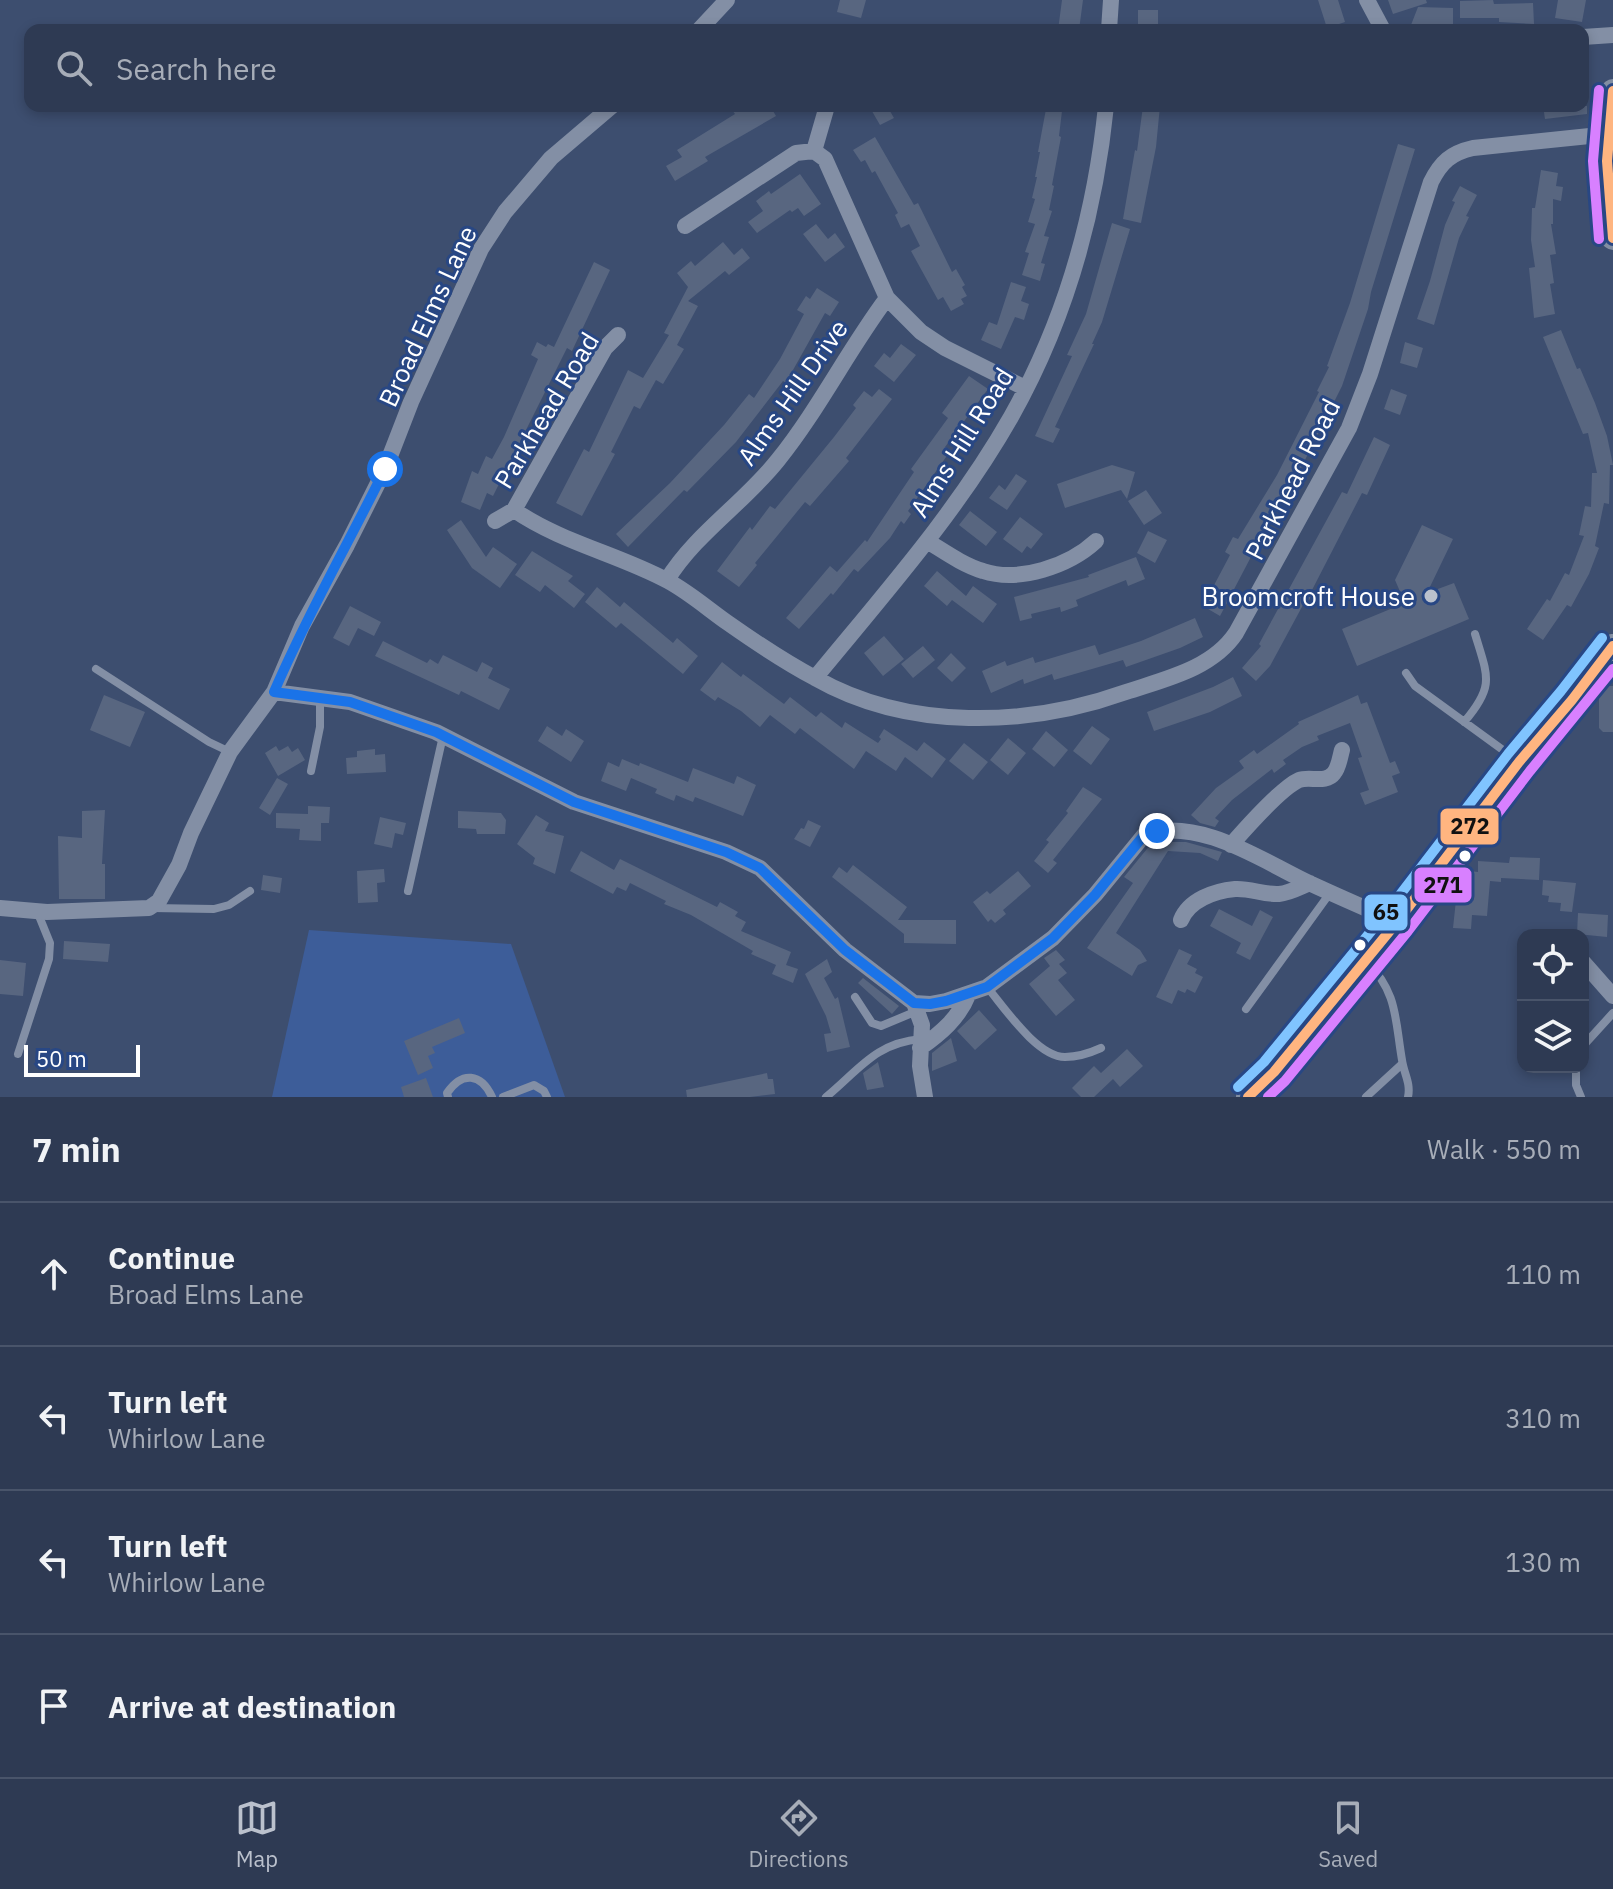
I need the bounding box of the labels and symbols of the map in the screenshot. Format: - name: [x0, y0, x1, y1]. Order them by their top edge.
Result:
- street label: Broad Elms Lane: [370, 220, 484, 412]
- street label: Alms Hill Drive: [729, 312, 855, 472]
- street label: Parkhead Road: [486, 326, 606, 494]
- street label: Alms Hill Road: [902, 361, 1020, 523]
- street label: Parkhead Road: [1237, 393, 1347, 565]
- route start: [367, 451, 403, 487]
- place label: Broomcroft House: [1202, 579, 1415, 613]
- marker: Broomcroft House: [1422, 587, 1440, 605]
- line badge: 272: [1439, 807, 1500, 846]
- text: 272: [1450, 811, 1490, 840]
- route end: [1139, 813, 1175, 849]
- unlabelled marker: [1457, 848, 1473, 864]
- line badge: 271: [1413, 866, 1473, 904]
- text: 271: [1423, 870, 1463, 899]
- line badge: 65: [1363, 893, 1409, 932]
- text: 65: [1373, 897, 1399, 926]
- unlabelled marker: [1352, 937, 1368, 953]
- scale bar: [24, 1041, 140, 1077]

